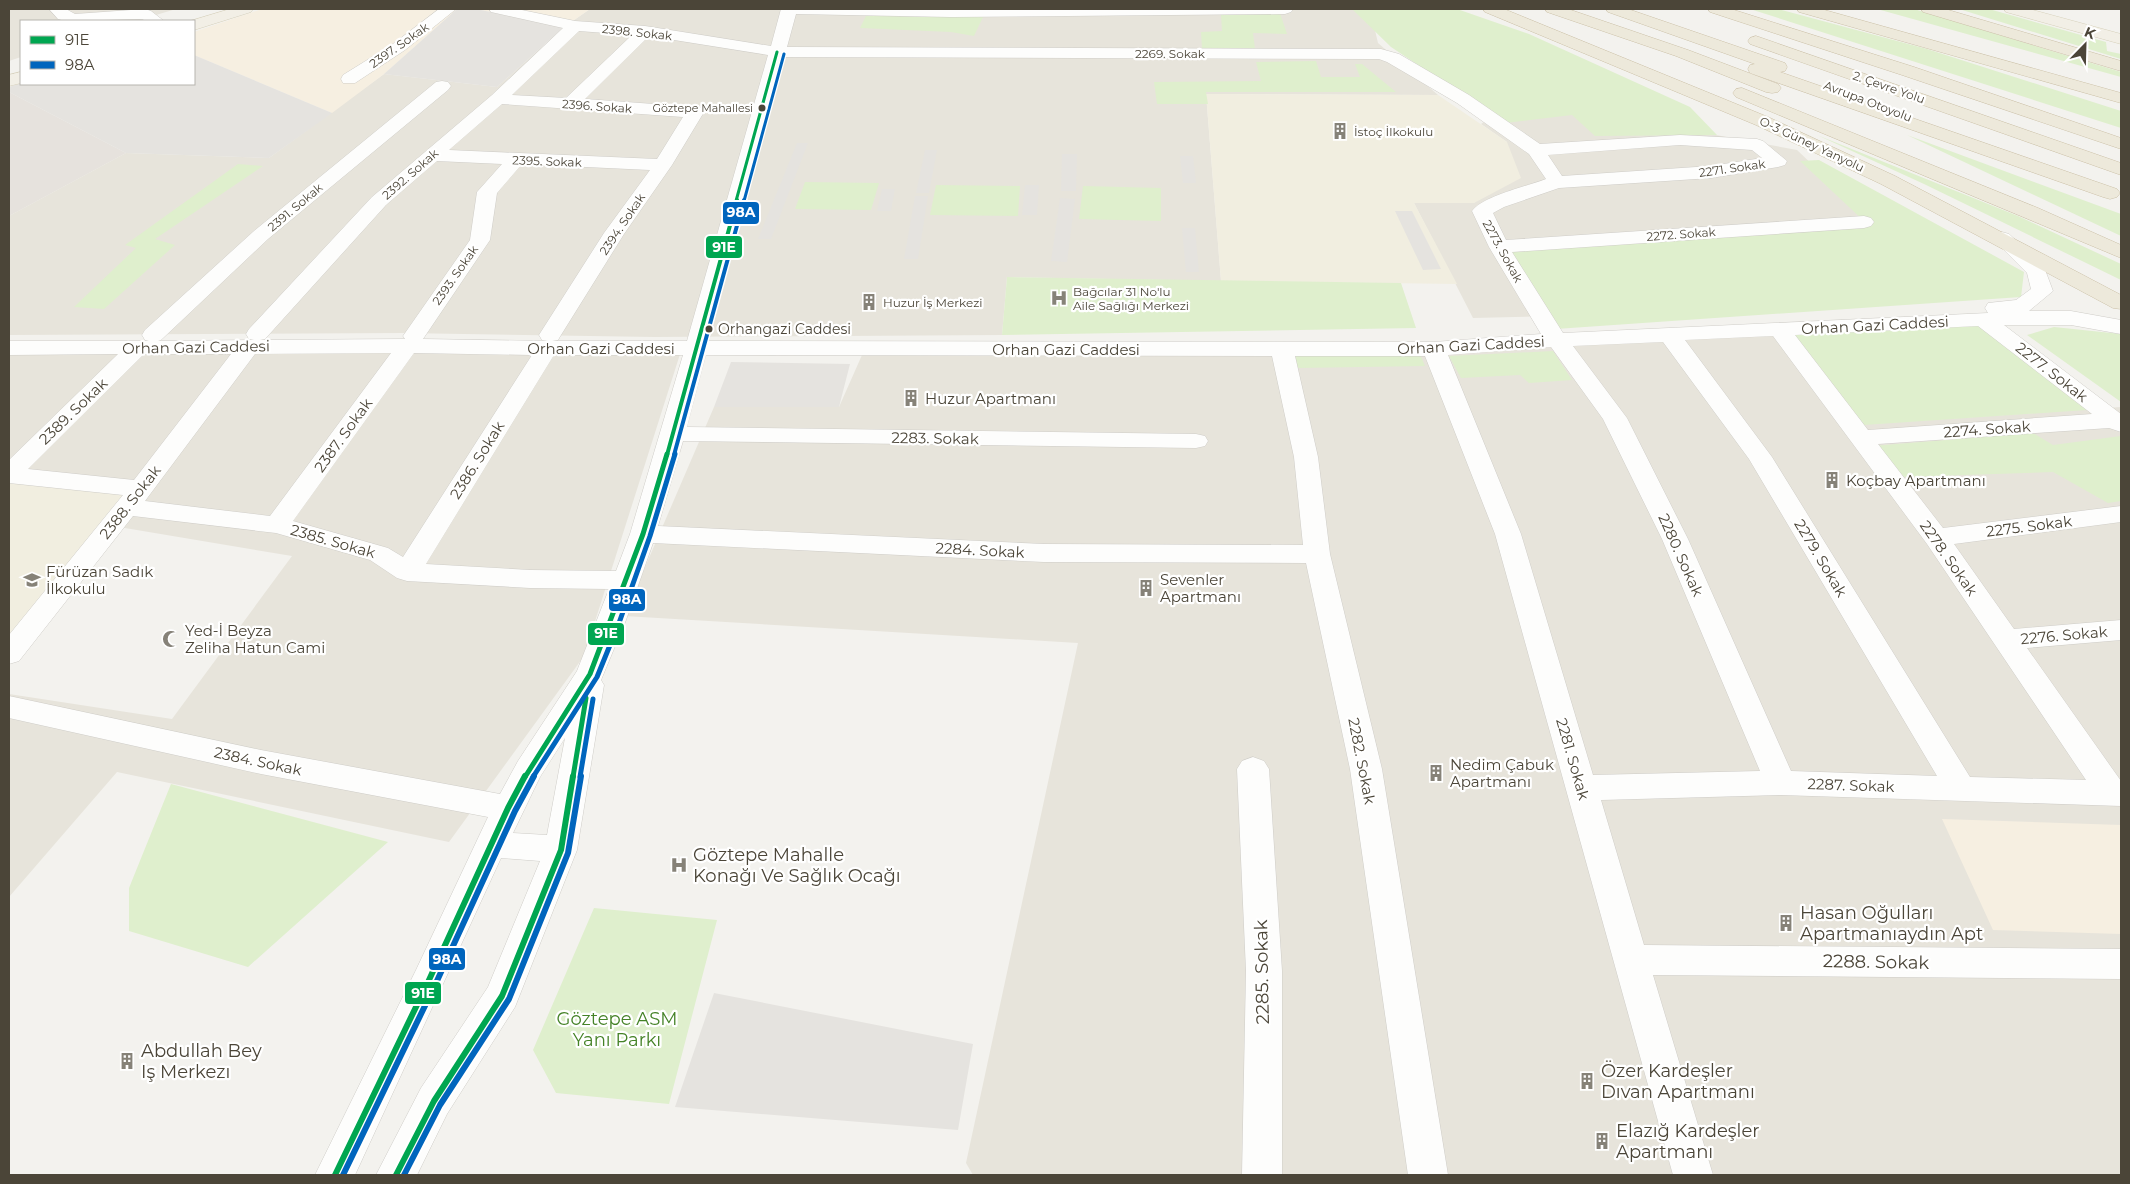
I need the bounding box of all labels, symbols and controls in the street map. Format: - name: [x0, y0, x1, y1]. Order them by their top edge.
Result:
- street label: 2397. Sokak: [366, 19, 432, 71]
- legend: [20, 20, 195, 85]
- north arrow: [2060, 20, 2110, 70]
- street label: 2398. Sokak: [601, 21, 674, 43]
- text: K: [2082, 23, 2099, 44]
- text: 91E: [65, 30, 90, 49]
- street label: 2269. Sokak: [1135, 46, 1206, 61]
- text: 98A: [65, 55, 95, 74]
- street label: 2. Çevre Yolu: [1851, 68, 1927, 106]
- street label: Avrupa Otoyolu: [1822, 77, 1914, 125]
- street label: 2396. Sokak: [561, 96, 633, 116]
- place label: Göztepe Mahallesi: [652, 101, 753, 115]
- marker: Göztepe Mahallesi: [757, 103, 767, 113]
- street label: O-3 Güney Yanyolu: [1757, 113, 1867, 175]
- building icon: İstoç İlkokulu: [1330, 121, 1350, 141]
- place label: İstoç İlkokulu: [1354, 124, 1433, 139]
- street label: 2392. Sokak: [379, 145, 442, 203]
- street label: 2395. Sokak: [512, 152, 583, 170]
- street label: 2271. Sokak: [1698, 156, 1767, 180]
- street label: 2391. Sokak: [264, 179, 326, 234]
- street label: 2394. Sokak: [596, 190, 649, 258]
- line badge: 98A: [722, 201, 760, 225]
- text: 98A: [727, 203, 756, 221]
- street label: 2273. Sokak: [1480, 217, 1527, 286]
- street label: 2272. Sokak: [1646, 224, 1717, 244]
- line badge: 91E: [705, 235, 743, 259]
- text: 91E: [712, 238, 736, 256]
- street label: 2393. Sokak: [429, 242, 482, 308]
- place label: Bağcılar 31 No'lu Aile Sağlığı Merkezi: [1073, 284, 1189, 313]
- hospital icon: Bağcılar 31 No'lu Aile Sağlığı Merkezi: [1049, 288, 1069, 308]
- building icon: Huzur İş Merkezi: [859, 292, 879, 312]
- place label: Huzur İş Merkezi: [883, 295, 983, 310]
- street label: Orhan Gazi Caddesi: [1801, 312, 1949, 338]
- place label: Orhangazi Caddesi: [718, 320, 851, 338]
- marker: Orhangazi Caddesi: [704, 324, 714, 334]
- street label: Orhan Gazi Caddesi: [1397, 332, 1545, 358]
- street label: Orhan Gazi Caddesi: [122, 336, 270, 358]
- street label: 2277. Sokak: [2012, 338, 2092, 406]
- street label: Orhan Gazi Caddesi: [527, 339, 675, 358]
- street label: Orhan Gazi Caddesi: [992, 340, 1140, 359]
- street label: 2389. Sokak: [35, 374, 111, 448]
- building icon: Huzur Apartmanı: [901, 388, 921, 408]
- place label: Huzur Apartmanı: [925, 389, 1056, 408]
- street label: 2387. Sokak: [310, 394, 376, 476]
- street label: 2274. Sokak: [1943, 416, 2031, 442]
- street label: 2386. Sokak: [446, 418, 508, 502]
- street label: 2283. Sokak: [891, 428, 979, 448]
- street label: 2388. Sokak: [95, 461, 165, 543]
- building icon: Koçbay Apartmanı: [1822, 470, 1842, 490]
- place label: Koçbay Apartmanı: [1846, 471, 1986, 490]
- street label: 2280. Sokak: [1654, 511, 1708, 599]
- street label: 2275. Sokak: [1985, 511, 2073, 541]
- street label: 2279. Sokak: [1790, 516, 1852, 600]
- street label: 2278. Sokak: [1916, 517, 1982, 599]
- street label: 2385. Sokak: [288, 520, 378, 562]
- street label: 2284. Sokak: [935, 538, 1025, 562]
- place label: Fürüzan Sadık İlkokulu: [46, 562, 153, 598]
- school or university icon: Fürüzan Sadık İlkokulu: [22, 570, 42, 590]
- place label: Sevenler Apartmanı: [1160, 570, 1241, 606]
- building icon: Sevenler Apartmanı: [1136, 578, 1156, 598]
- line badge: 98A: [608, 588, 646, 612]
- text: 98A: [613, 590, 642, 608]
- place label: Yed-İ Beyza Zeliha Hatun Cami: [185, 621, 325, 657]
- line badge: 91E: [587, 622, 625, 646]
- street label: 2276. Sokak: [2020, 622, 2108, 648]
- text: 91E: [594, 624, 618, 642]
- mosque icon: Yed-İ Beyza Zeliha Hatun Cami: [161, 629, 181, 649]
- street label: 2282. Sokak: [1344, 716, 1380, 806]
- street label: 2281. Sokak: [1552, 716, 1594, 802]
- street label: 2384. Sokak: [212, 742, 304, 780]
- place label: Nedim Çabuk Apartmanı: [1450, 755, 1554, 791]
- building icon: Nedim Çabuk Apartmanı: [1426, 763, 1446, 783]
- street label: 2287. Sokak: [1807, 774, 1895, 796]
- place label: Göztepe Mahalle Konağı Ve Sağlık Ocağı: [693, 844, 901, 887]
- hospital icon: Göztepe Mahalle Konağı Ve Sağlık Ocağı: [669, 855, 689, 875]
- place label: Hasan Oğulları Apartmanıaydın Apt: [1800, 902, 1983, 945]
- building icon: Hasan Oğulları Apartmanıaydın Apt: [1776, 913, 1796, 933]
- street label: 2285. Sokak: [1250, 919, 1274, 1025]
- line badge: 98A: [428, 947, 466, 971]
- text: 98A: [433, 950, 462, 968]
- street label: 2288. Sokak: [1823, 950, 1930, 974]
- line badge: 91E: [404, 981, 442, 1005]
- text: 91E: [411, 984, 435, 1002]
- park label: Göztepe ASM Yanı Parkı: [556, 1008, 678, 1051]
- place label: Abdullah Bey Iş Merkezı: [141, 1040, 262, 1083]
- building icon: Abdullah Bey Iş Merkezı: [117, 1051, 137, 1071]
- place label: Özer Kardeşler Dıvan Apartmanı: [1601, 1060, 1755, 1103]
- building icon: Özer Kardeşler Dıvan Apartmanı: [1577, 1071, 1597, 1091]
- place label: Elazığ Kardeşler Apartmanı: [1616, 1120, 1760, 1163]
- building icon: Elazığ Kardeşler Apartmanı: [1592, 1131, 1612, 1151]

